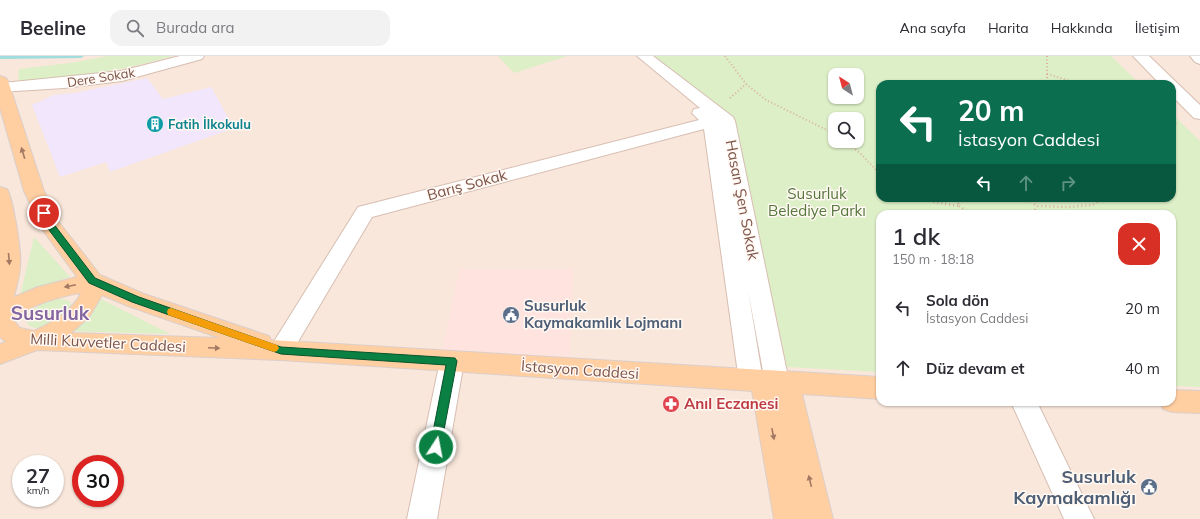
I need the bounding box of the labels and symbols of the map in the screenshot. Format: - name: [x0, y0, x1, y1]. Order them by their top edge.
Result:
- street label: Dere Sokak: [66, 64, 136, 90]
- north arrow: [828, 68, 864, 104]
- building icon: Fatih İlkokulu: [145, 114, 165, 134]
- place label: Fatih İlkokulu: [168, 116, 251, 132]
- street label: Hasan Şen Sokak: [722, 138, 764, 262]
- one-way arrow: [20, 147, 26, 159]
- street label: Barış Sokak: [425, 165, 509, 204]
- park label: Susurluk Belediye Parkı: [768, 184, 866, 220]
- pin: [27, 196, 61, 230]
- one-way arrow: [6, 253, 12, 265]
- one-way arrow: [64, 284, 76, 290]
- place label: Susurluk Kaymakamlık Lojmanı: [524, 296, 682, 332]
- district label: Susurluk: [11, 301, 90, 325]
- public building icon: Susurluk Kaymakamlık Lojmanı: [501, 305, 521, 325]
- street label: Milli Kuvvetler Caddesi: [30, 329, 186, 356]
- one-way arrow: [208, 345, 221, 351]
- street label: İstasyon Caddesi: [520, 356, 640, 383]
- pharmacy icon: Anıl Eczanesi: [661, 394, 681, 414]
- place label: Anıl Eczanesi: [684, 394, 779, 413]
- position arrow: [415, 426, 457, 468]
- one-way arrow: [770, 428, 776, 440]
- speed limit sign: 30: [72, 455, 124, 507]
- place label: Susurluk Kaymakamlığı: [1013, 465, 1137, 509]
- one-way arrow: [806, 475, 812, 487]
- public building icon: Susurluk Kaymakamlığı: [1139, 477, 1159, 497]

